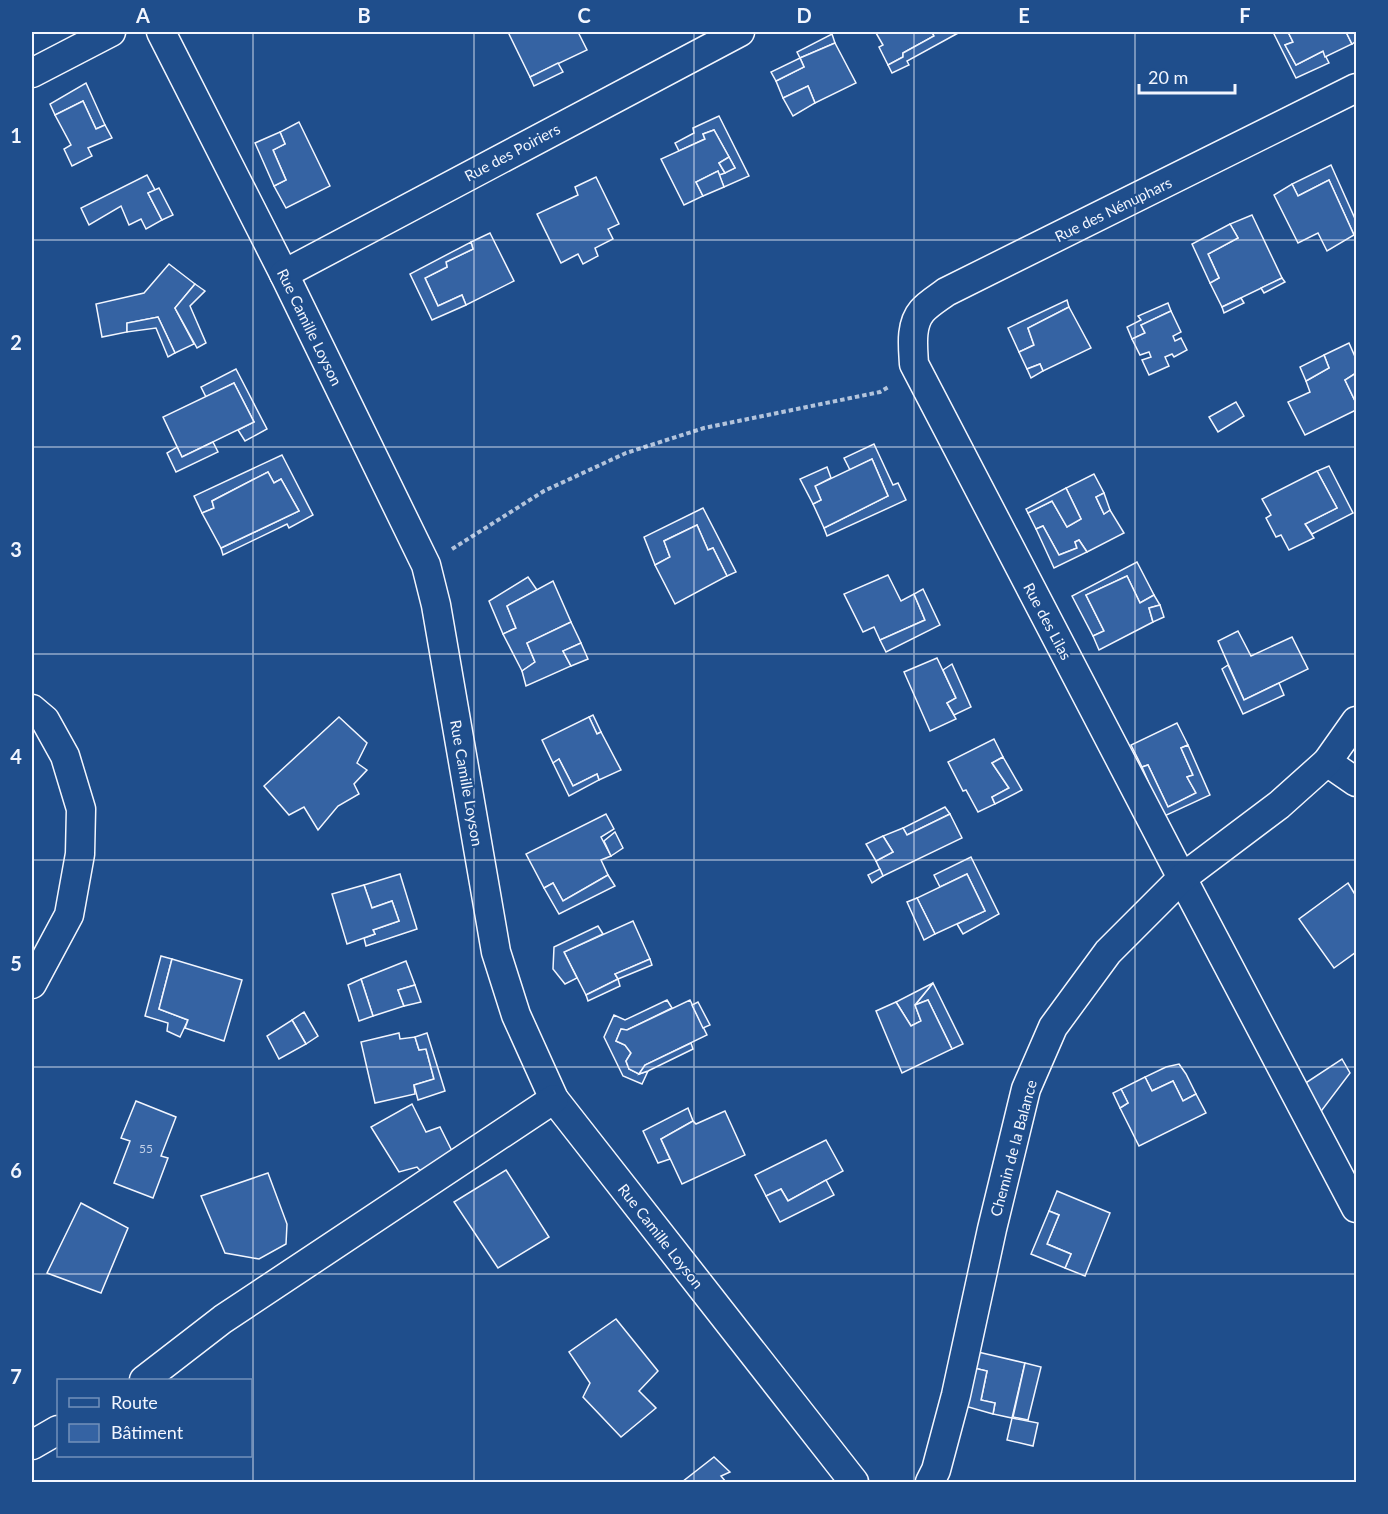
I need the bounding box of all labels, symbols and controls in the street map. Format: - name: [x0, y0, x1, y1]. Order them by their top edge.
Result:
- text: A: [135, 3, 150, 27]
- text: B: [357, 3, 371, 27]
- text: C: [577, 3, 591, 27]
- text: D: [796, 3, 812, 27]
- text: E: [1018, 3, 1030, 27]
- text: F: [1239, 3, 1251, 27]
- scale bar: [1139, 57, 1235, 95]
- text: 20 m: [1148, 66, 1188, 88]
- street label: Rue des Poiriers: [461, 119, 563, 185]
- text: 1: [10, 123, 22, 147]
- street label: Rue des Nénuphars: [1052, 173, 1174, 245]
- street label: Rue Camille Loyson: [274, 266, 346, 388]
- text: 2: [10, 330, 22, 354]
- text: 3: [10, 537, 22, 561]
- street label: Rue des Lilas: [1020, 579, 1076, 663]
- street label: Rue Camille Loyson: [447, 718, 487, 848]
- text: 4: [10, 744, 22, 768]
- text: 5: [10, 951, 22, 975]
- street label: Chemin de la Balance: [986, 1078, 1040, 1218]
- house number: 55: [139, 1141, 153, 1156]
- text: 6: [10, 1158, 22, 1182]
- street label: Rue Camille Loyson: [615, 1180, 707, 1292]
- text: 7: [10, 1364, 22, 1388]
- legend: [57, 1379, 252, 1457]
- text: Route: [111, 1391, 158, 1413]
- text: Bâtiment: [111, 1421, 184, 1443]

